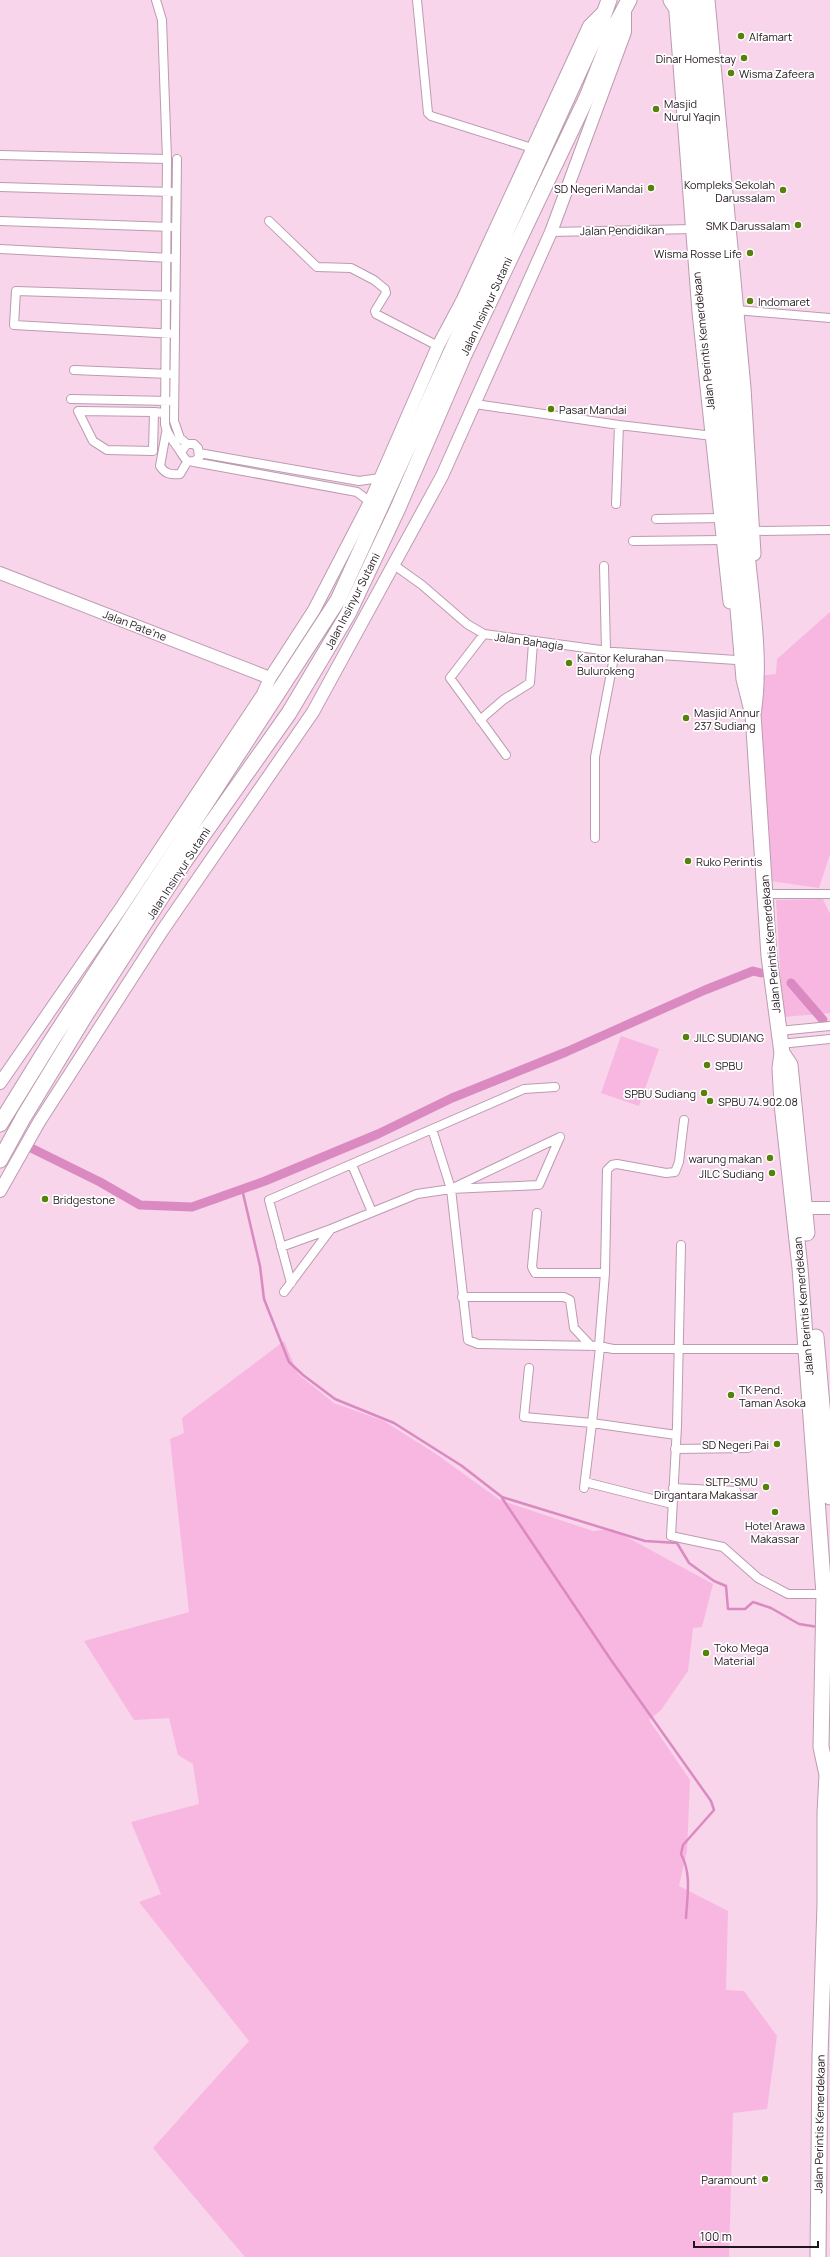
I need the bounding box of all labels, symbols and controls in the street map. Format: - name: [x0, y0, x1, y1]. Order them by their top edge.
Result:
- place label: Alfamart: [749, 29, 792, 44]
- marker: Alfamart: [736, 31, 746, 41]
- place label: Dinar Homestay: [656, 51, 736, 66]
- marker: Dinar Homestay: [739, 53, 749, 63]
- place label: Wisma Zafeera: [739, 66, 814, 81]
- marker: Wisma Zafeera: [726, 68, 736, 78]
- place label: Masjid Nurul Yaqin: [664, 96, 720, 124]
- marker: Masjid Nurul Yaqin: [651, 104, 661, 114]
- place label: Kompleks Sekolah Darussalam: [684, 177, 775, 205]
- place label: SD Negeri Mandai: [554, 181, 643, 196]
- marker: SD Negeri Mandai: [646, 183, 656, 193]
- marker: Kompleks Sekolah Darussalam: [778, 185, 788, 195]
- place label: SMK Darussalam: [706, 218, 790, 233]
- marker: SMK Darussalam: [793, 220, 803, 230]
- street label: Jalan Pendidikan: [580, 222, 664, 238]
- place label: Wisma Rosse Life: [654, 246, 743, 261]
- marker: Wisma Rosse Life: [745, 248, 755, 258]
- street label: Jalan Insinyur Sutami: [457, 255, 515, 357]
- street label: Jalan Perintis Kemerdekaan: [688, 271, 718, 411]
- place label: Indomaret: [758, 294, 810, 309]
- marker: Indomaret: [745, 296, 755, 306]
- place label: Pasar Mandai: [559, 402, 627, 417]
- marker: Pasar Mandai: [546, 404, 556, 414]
- street label: Jalan Insinyur Sutami: [321, 550, 383, 652]
- street label: Jalan Pate'ne: [101, 606, 169, 644]
- street label: Jalan Bahagia: [494, 629, 564, 653]
- place label: Kantor Kelurahan Bulurokeng: [577, 650, 664, 678]
- marker: Kantor Kelurahan Bulurokeng: [564, 658, 574, 668]
- place label: Masjid Annur 237 Sudiang: [694, 705, 760, 733]
- marker: Masjid Annur 237 Sudiang: [681, 713, 691, 723]
- street label: Jalan Insinyur Sutami: [143, 824, 213, 922]
- place label: Ruko Perintis: [696, 854, 763, 869]
- marker: Ruko Perintis: [683, 856, 693, 866]
- street label: Jalan Perintis Kemerdekaan: [756, 874, 784, 1014]
- place label: JILC SUDIANG: [694, 1030, 764, 1045]
- marker: JILC SUDIANG: [681, 1032, 691, 1042]
- place label: SPBU: [715, 1058, 743, 1073]
- marker: SPBU: [702, 1060, 712, 1070]
- place label: SPBU Sudiang: [624, 1086, 696, 1101]
- marker: SPBU Sudiang: [699, 1088, 709, 1098]
- place label: SPBU 74.902.08: [718, 1094, 798, 1109]
- marker: SPBU 74.902.08: [705, 1096, 715, 1106]
- place label: warung makan: [688, 1151, 762, 1166]
- marker: warung makan: [765, 1153, 775, 1163]
- place label: JILC Sudiang: [699, 1166, 764, 1181]
- marker: JILC Sudiang: [767, 1168, 777, 1178]
- place label: Bridgestone: [53, 1192, 116, 1207]
- marker: Bridgestone: [40, 1194, 50, 1204]
- street label: Jalan Perintis Kemerdekaan: [789, 1236, 817, 1376]
- place label: TK Pend. Taman Asoka: [739, 1382, 806, 1410]
- marker: TK Pend. Taman Asoka: [726, 1390, 736, 1400]
- place label: SD Negeri Pai: [702, 1437, 769, 1452]
- marker: SD Negeri Pai: [772, 1439, 782, 1449]
- place label: SLTP-SMU Dirgantara Makassar: [654, 1474, 758, 1502]
- marker: SLTP-SMU Dirgantara Makassar: [761, 1482, 771, 1492]
- marker: Hotel Arawa Makassar: [770, 1507, 780, 1517]
- place label: Hotel Arawa Makassar: [745, 1518, 805, 1546]
- place label: Toko Mega Material: [714, 1640, 769, 1668]
- marker: Toko Mega Material: [701, 1648, 711, 1658]
- street label: Jalan Perintis Kemerdekaan: [810, 2054, 828, 2194]
- place label: Paramount: [701, 2172, 757, 2187]
- marker: Paramount: [760, 2174, 770, 2184]
- scale bar: [694, 2223, 818, 2249]
- text: 100 m: [700, 2228, 732, 2245]

